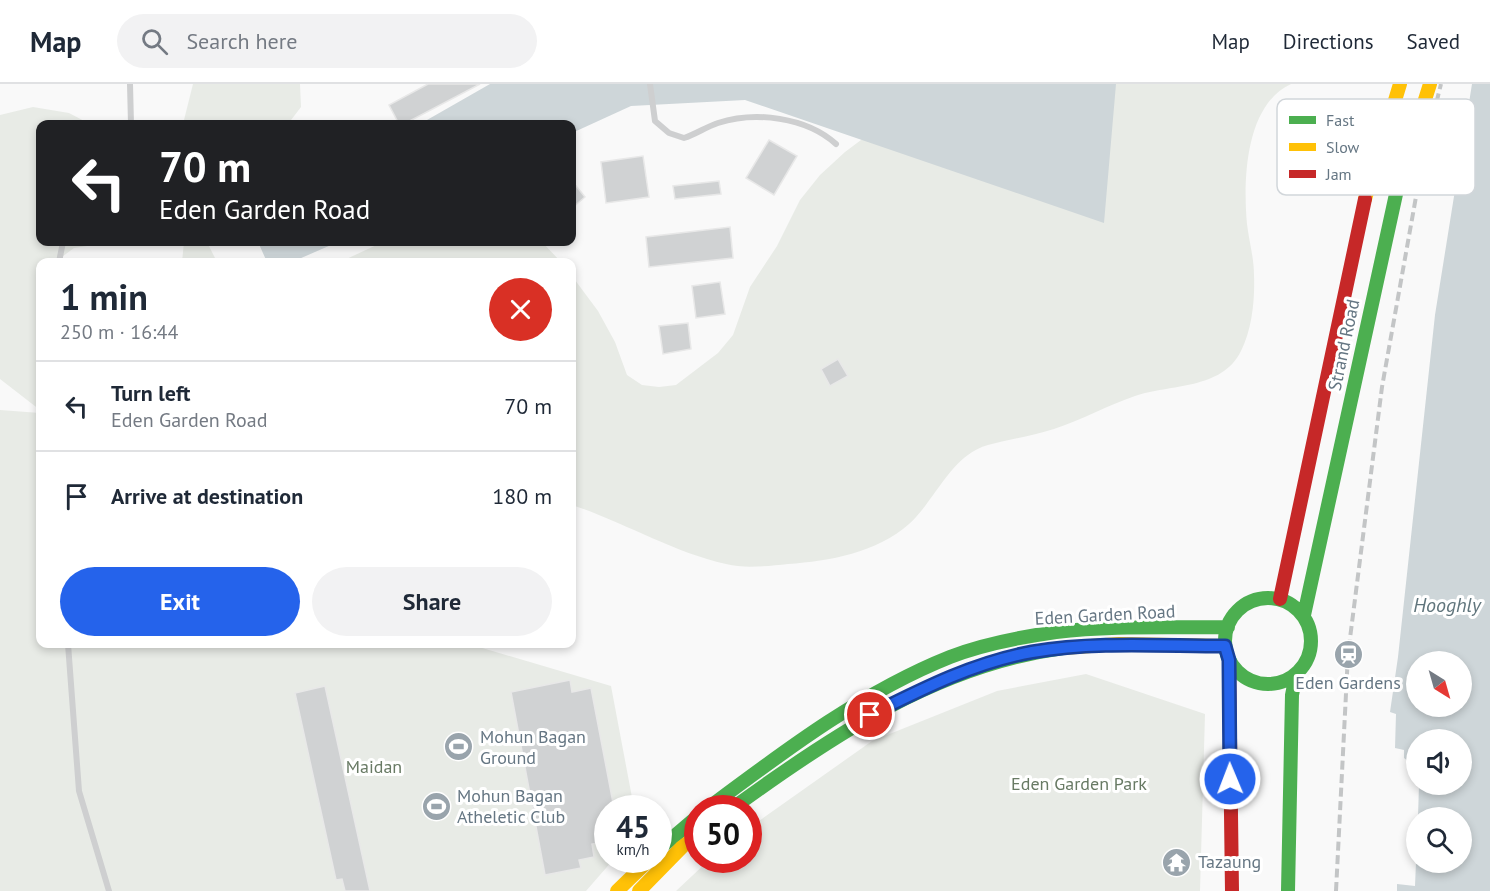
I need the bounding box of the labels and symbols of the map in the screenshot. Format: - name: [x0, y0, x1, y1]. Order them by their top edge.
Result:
- legend: [1277, 99, 1475, 195]
- text: Fast: [1326, 110, 1355, 130]
- text: Slow: [1326, 137, 1360, 157]
- text: Jam: [1325, 164, 1352, 184]
- street label: Strand Road: [1323, 297, 1364, 393]
- water label: Hooghly: [1413, 592, 1482, 618]
- street label: Eden Garden Road: [1034, 599, 1176, 630]
- station icon: Eden Gardens: [1332, 638, 1364, 670]
- north arrow: [1406, 651, 1472, 717]
- place label: Eden Gardens: [1295, 671, 1401, 694]
- pin: [844, 689, 895, 740]
- place label: Mohun Bagan Ground: [480, 725, 586, 769]
- sports icon: Mohun Bagan Ground: [443, 731, 475, 763]
- position arrow: [1198, 747, 1262, 811]
- park label: Maidan: [346, 755, 402, 778]
- park label: Eden Garden Park: [1011, 772, 1147, 795]
- place label: Mohun Bagan Atheletic Club: [457, 784, 565, 828]
- sports icon: Mohun Bagan Atheletic Club: [420, 790, 452, 822]
- speed limit sign: 50: [684, 795, 762, 873]
- temple icon: Tazaung: [1161, 846, 1193, 878]
- place label: Tazaung: [1198, 850, 1261, 873]

